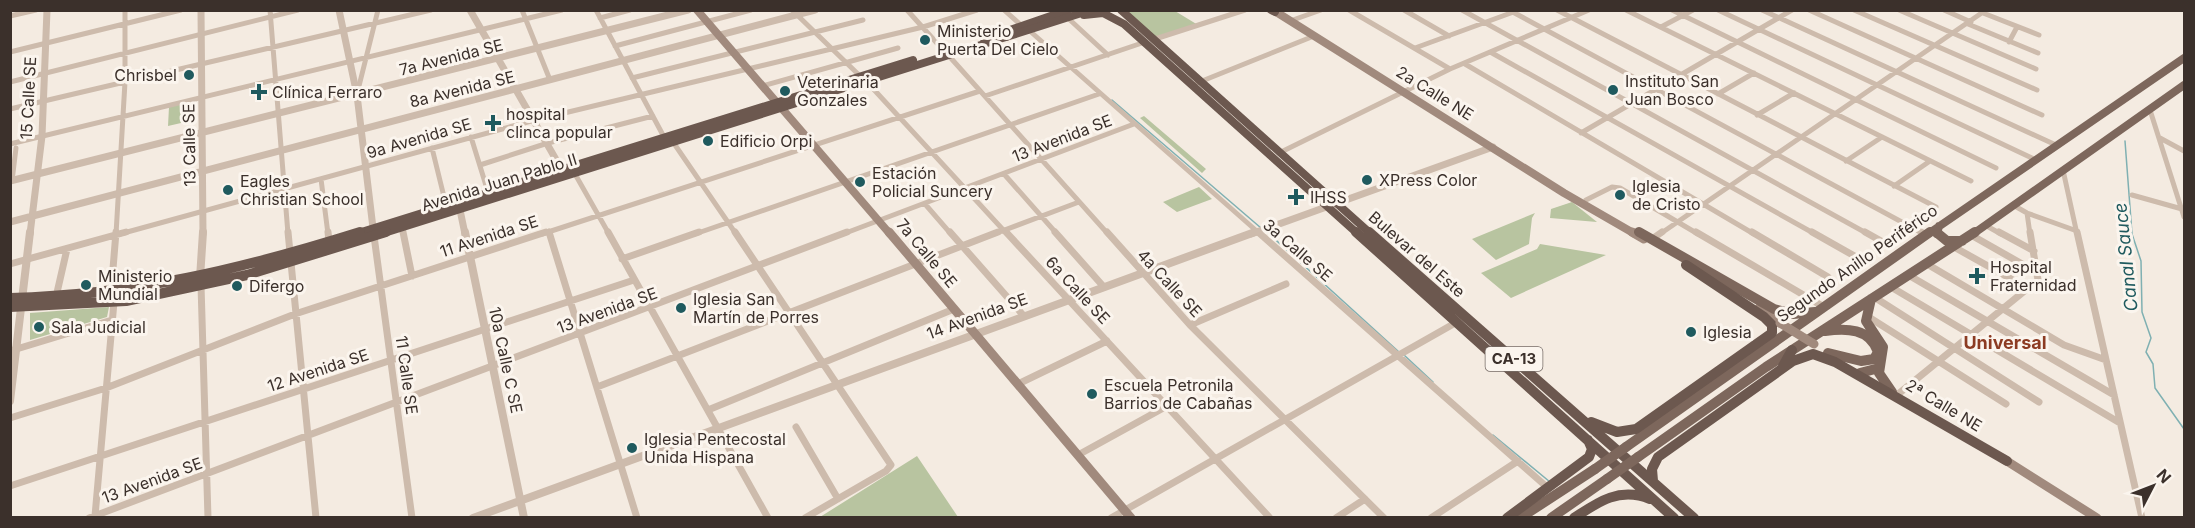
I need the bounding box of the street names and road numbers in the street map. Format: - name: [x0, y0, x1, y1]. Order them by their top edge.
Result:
- street label: 7a Avenida SE: [397, 34, 505, 80]
- street label: 15 Calle SE: [16, 56, 40, 140]
- street label: 2a Calle NE: [1393, 61, 1477, 125]
- street label: 8a Avenida SE: [407, 66, 517, 112]
- street label: 13 Calle SE: [178, 103, 200, 187]
- street label: 13 Avenida SE: [1009, 110, 1115, 166]
- street label: 9a Avenida SE: [364, 114, 474, 162]
- street label: Avenida Juan Pablo II: [419, 149, 579, 215]
- street label: Segundo Anillo Periférico: [1773, 200, 1941, 326]
- street label: Bulevar del Este: [1365, 207, 1469, 301]
- street label: 11 Avenida SE: [437, 211, 541, 261]
- street label: 7a Calle SE: [892, 214, 962, 292]
- street label: 3a Calle SE: [1259, 214, 1337, 286]
- street label: 4a Calle SE: [1133, 245, 1207, 321]
- street label: 6a Calle SE: [1042, 252, 1114, 328]
- street label: 13 Avenida SE: [554, 283, 660, 337]
- street label: 14 Avenida SE: [924, 289, 1030, 343]
- street label: 10a Calle C SE: [485, 305, 527, 415]
- street label: 11 Calle SE: [392, 334, 422, 416]
- street label: 12 Avenida SE: [265, 344, 371, 396]
- road number: CA-13: [1486, 347, 1543, 371]
- street label: 2ª Calle NE: [1902, 374, 1986, 436]
- street label: 13 Avenida SE: [99, 453, 205, 507]

